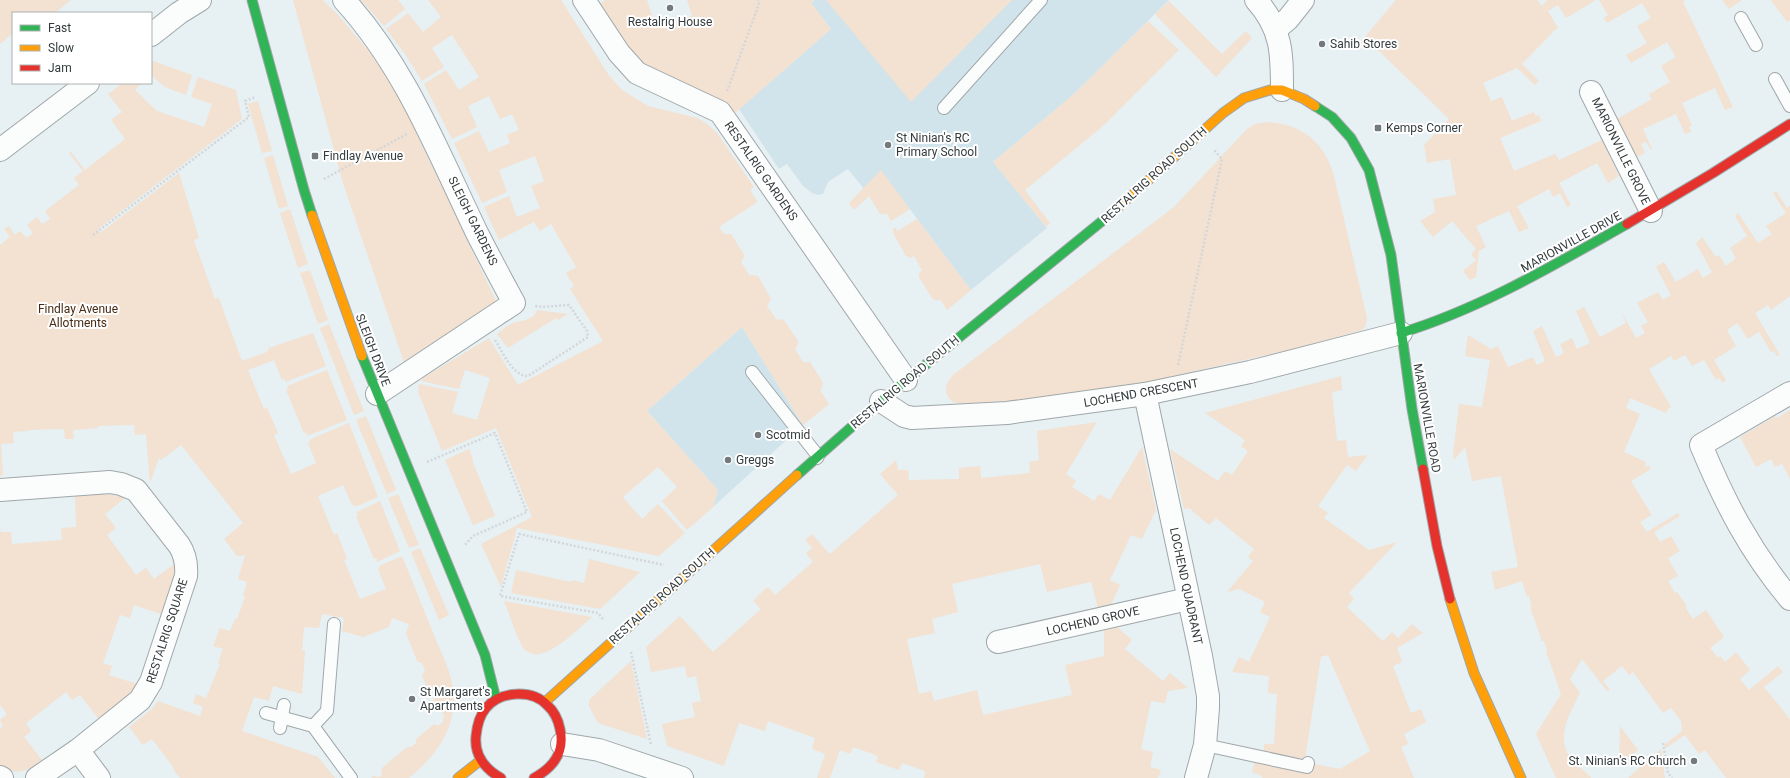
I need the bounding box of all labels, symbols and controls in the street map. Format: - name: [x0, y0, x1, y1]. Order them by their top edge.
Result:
- marker: Restalrig House: [665, 3, 675, 13]
- legend: [12, 12, 152, 84]
- place label: Restalrig House: [628, 15, 712, 29]
- text: Fast: [48, 21, 71, 35]
- place label: Sahib Stores: [1330, 37, 1397, 51]
- marker: Sahib Stores: [1317, 39, 1327, 49]
- text: Slow: [48, 41, 74, 55]
- text: Jam: [48, 61, 72, 75]
- street label: MARIONVILLE GROVE: [1589, 95, 1653, 207]
- street label: RESTALRIG GARDENS: [721, 119, 801, 223]
- place label: Kemps Corner: [1386, 121, 1462, 135]
- marker: Kemps Corner: [1373, 123, 1383, 133]
- street label: RESTALRIG ROAD SOUTH: [1098, 124, 1210, 226]
- place label: St Ninian's RC Primary School: [896, 131, 977, 159]
- marker: St Ninian's RC Primary School: [883, 140, 893, 150]
- place label: Findlay Avenue: [323, 149, 403, 163]
- marker: Findlay Avenue: [310, 151, 320, 161]
- street label: SLEIGH GARDENS: [445, 174, 501, 268]
- street label: MARIONVILLE DRIVE: [1518, 209, 1624, 275]
- park label: Findlay Avenue Allotments: [38, 302, 118, 330]
- street label: SLEIGH DRIVE: [353, 312, 393, 388]
- street label: RESTALRIG ROAD SOUTH: [848, 333, 962, 431]
- street label: MARIONVILLE ROAD: [1410, 362, 1444, 474]
- street label: LOCHEND CRESCENT: [1083, 376, 1199, 410]
- place label: Scotmid: [766, 428, 810, 442]
- marker: Scotmid: [753, 430, 763, 440]
- place label: Greggs: [736, 453, 774, 467]
- marker: Greggs: [723, 455, 733, 465]
- street label: LOCHEND QUADRANT: [1167, 526, 1205, 646]
- street label: RESTALRIG ROAD SOUTH: [606, 545, 718, 647]
- street label: RESTALRIG SQUARE: [143, 577, 191, 685]
- street label: LOCHEND GROVE: [1045, 603, 1141, 639]
- place label: St Margaret's Apartments: [420, 685, 490, 713]
- marker: St Margaret's Apartments: [407, 694, 417, 704]
- place label: St. Ninian's RC Church: [1568, 754, 1686, 768]
- marker: St. Ninian's RC Church: [1689, 756, 1699, 766]

